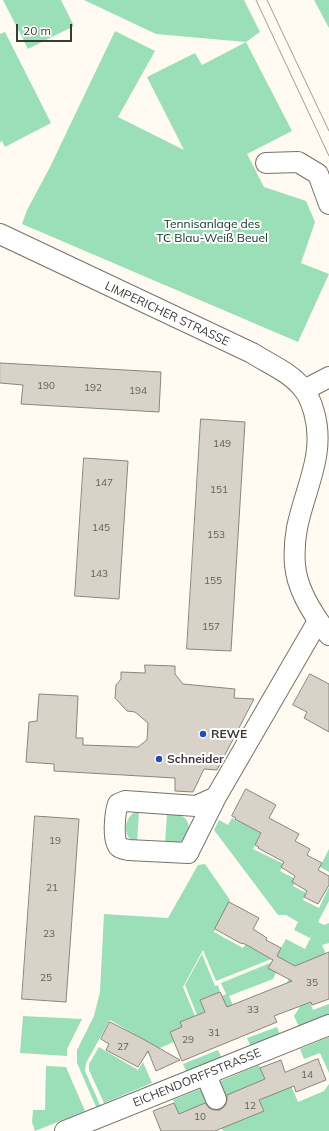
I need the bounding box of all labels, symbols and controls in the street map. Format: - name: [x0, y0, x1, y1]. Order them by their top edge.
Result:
- scale bar: [18, 16, 74, 42]
- text: 20 m: [23, 23, 51, 38]
- park label: Tennisanlage des TC Blau-Weiß Beuel: [156, 217, 268, 245]
- street label: LIMPERICHER STRASSE: [103, 279, 231, 349]
- house number: 190: [37, 380, 55, 392]
- house number: 192: [84, 382, 102, 394]
- house number: 194: [129, 385, 147, 397]
- house number: 149: [213, 438, 231, 450]
- house number: 147: [95, 477, 113, 489]
- house number: 151: [210, 484, 228, 496]
- house number: 145: [92, 522, 110, 534]
- house number: 153: [207, 529, 225, 541]
- house number: 143: [90, 568, 108, 580]
- house number: 155: [204, 575, 222, 587]
- house number: 157: [202, 621, 220, 633]
- place label: REWE: [211, 727, 247, 741]
- marker: REWE: [198, 729, 208, 739]
- place label: Schneider: [167, 752, 224, 766]
- marker: Schneider: [154, 754, 164, 764]
- house number: 19: [49, 835, 61, 847]
- house number: 21: [46, 882, 58, 894]
- house number: 23: [43, 928, 55, 940]
- house number: 25: [40, 972, 52, 984]
- house number: 35: [306, 977, 318, 989]
- house number: 33: [247, 1004, 259, 1016]
- house number: 31: [208, 1027, 220, 1039]
- house number: 29: [182, 1034, 194, 1046]
- house number: 27: [117, 1041, 129, 1053]
- street label: EICHENDORFFSTRASSE: [131, 1046, 263, 1110]
- house number: 14: [301, 1069, 313, 1081]
- house number: 12: [244, 1100, 256, 1112]
- house number: 10: [194, 1111, 206, 1123]

